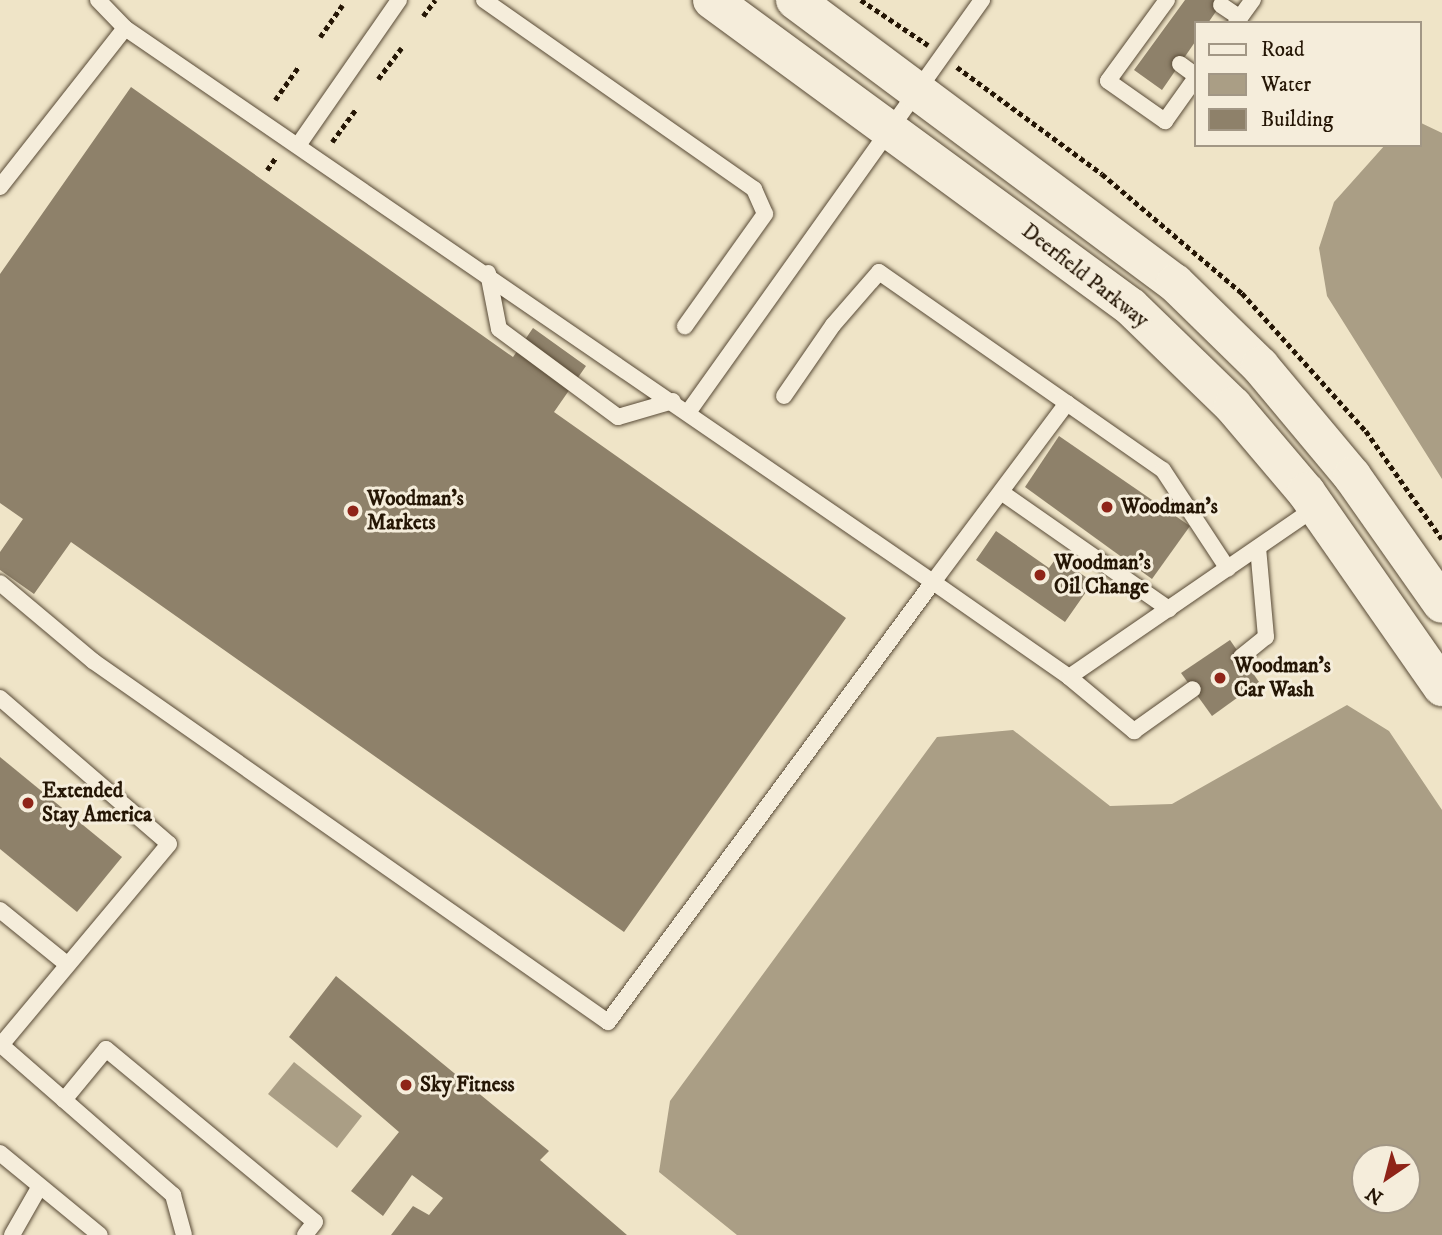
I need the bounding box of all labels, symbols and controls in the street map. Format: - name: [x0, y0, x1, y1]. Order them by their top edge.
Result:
- legend: [1194, 21, 1421, 147]
- text: Road: [1261, 37, 1305, 63]
- text: Water: [1261, 72, 1311, 98]
- text: Building: [1261, 107, 1333, 133]
- street label: Deerfield Parkway: [1017, 219, 1153, 333]
- place label: Woodman's Markets: [367, 486, 464, 536]
- place label: Woodman's: [1121, 494, 1218, 520]
- marker: Woodman's: [1099, 499, 1115, 515]
- marker: Woodman's Markets: [345, 503, 361, 519]
- place label: Woodman's Oil Change: [1054, 550, 1151, 600]
- marker: Woodman's Oil Change: [1032, 567, 1048, 583]
- place label: Woodman's Car Wash: [1234, 653, 1331, 703]
- marker: Woodman's Car Wash: [1212, 670, 1228, 686]
- place label: Extended Stay America: [42, 778, 152, 828]
- marker: Extended Stay America: [20, 795, 36, 811]
- place label: Sky Fitness: [420, 1072, 514, 1098]
- marker: Sky Fitness: [398, 1077, 414, 1093]
- north arrow: [1351, 1144, 1421, 1214]
- text: N: [1362, 1181, 1388, 1209]

